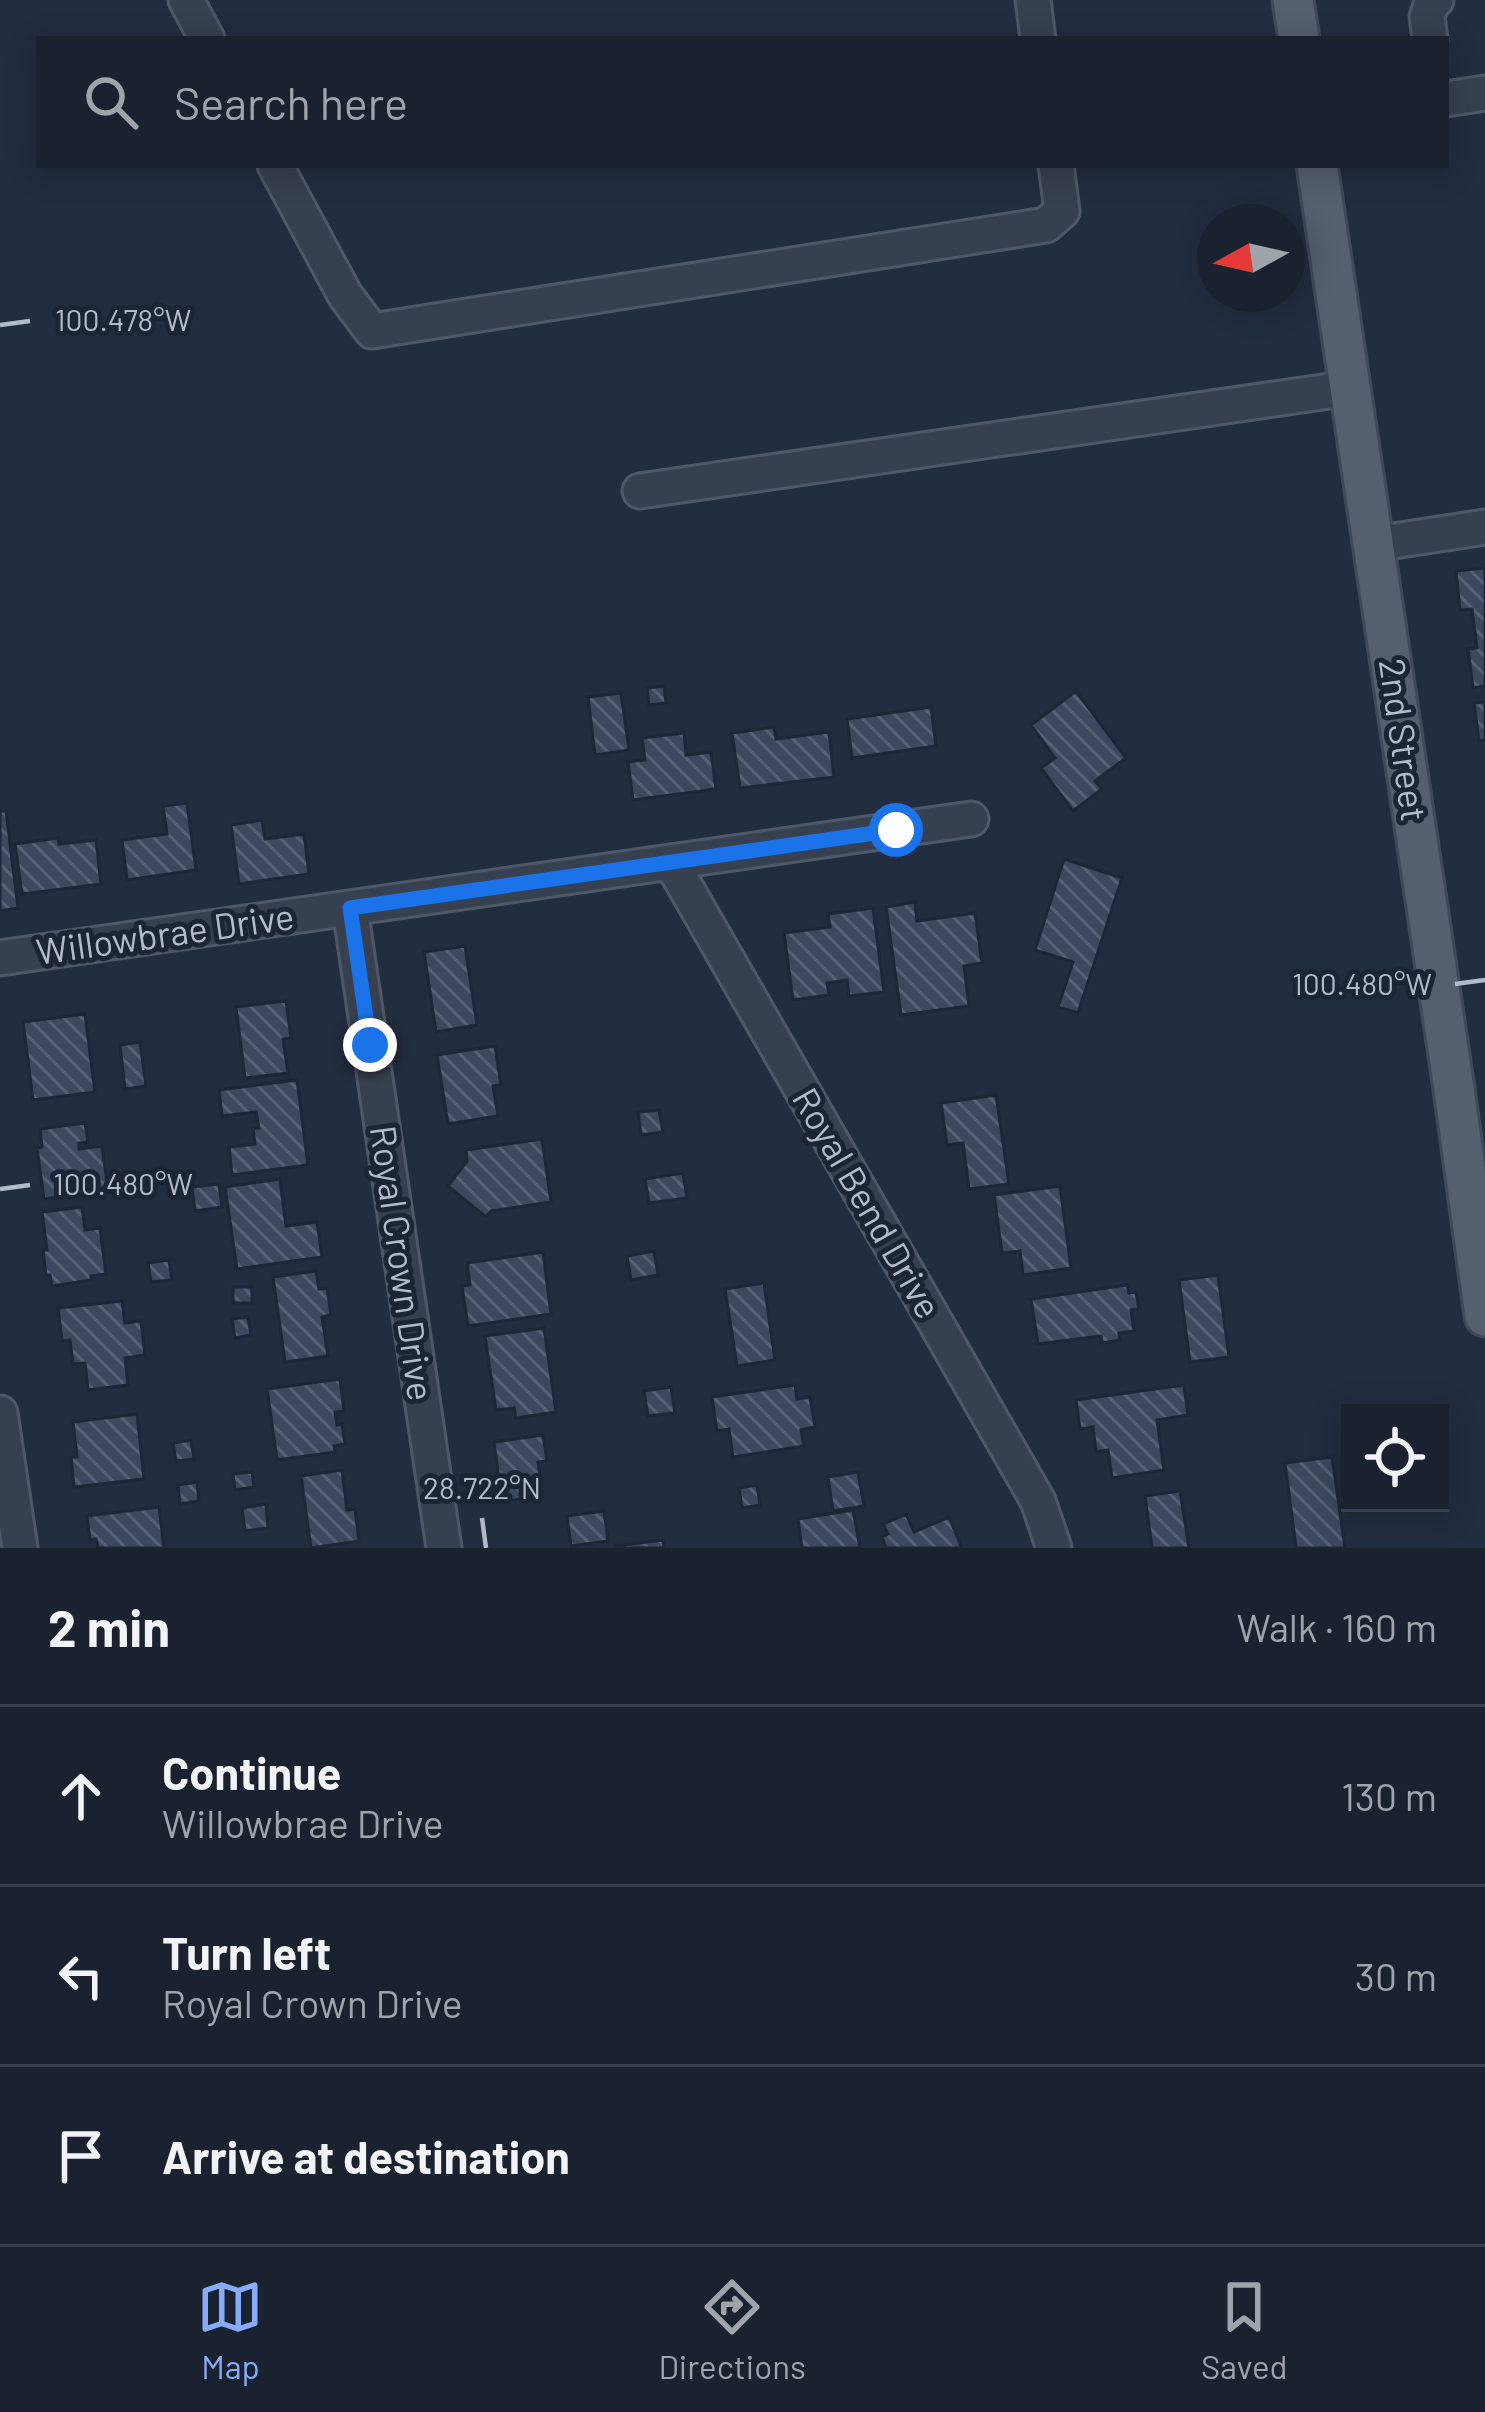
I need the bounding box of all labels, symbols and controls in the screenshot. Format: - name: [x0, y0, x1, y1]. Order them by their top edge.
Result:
- search box: [36, 36, 1449, 168]
- icon: search: [78, 69, 144, 135]
- text: Search here: [174, 75, 408, 129]
- north arrow: [1197, 204, 1305, 312]
- text: 100.478°W: [55, 301, 191, 337]
- street label: 2nd Street: [1372, 656, 1437, 824]
- route start: [869, 803, 923, 857]
- street label: Willowbrae Drive: [33, 893, 296, 972]
- text: 100.480°W: [1292, 965, 1432, 1001]
- route end: [343, 1018, 397, 1072]
- street label: Royal Bend Drive: [785, 1079, 952, 1325]
- street label: Royal Crown Drive: [363, 1122, 444, 1403]
- text: 100.480°W: [53, 1165, 193, 1201]
- map controls: [1341, 1404, 1449, 1512]
- button: locate: [1341, 1404, 1449, 1512]
- text: 28.722°N: [423, 1469, 541, 1505]
- text: 2 min: [48, 1596, 170, 1657]
- text: Walk · 160 m: [1237, 1603, 1437, 1650]
- text: Continue: [162, 1745, 341, 1799]
- icon: ahead: [48, 1763, 114, 1829]
- text: 130 m: [1341, 1772, 1437, 1819]
- text: Willowbrae Drive: [162, 1799, 444, 1846]
- text: Turn left: [162, 1925, 331, 1979]
- icon: left: [48, 1943, 114, 2009]
- text: 30 m: [1355, 1952, 1437, 1999]
- text: Royal Crown Drive: [162, 1979, 462, 2026]
- icon: arrive: [48, 2123, 114, 2189]
- text: Arrive at destination: [162, 2129, 570, 2183]
- tab: Map: [197, 2274, 263, 2386]
- tab: Directions: [658, 2274, 806, 2386]
- tab: Saved: [1201, 2274, 1288, 2386]

